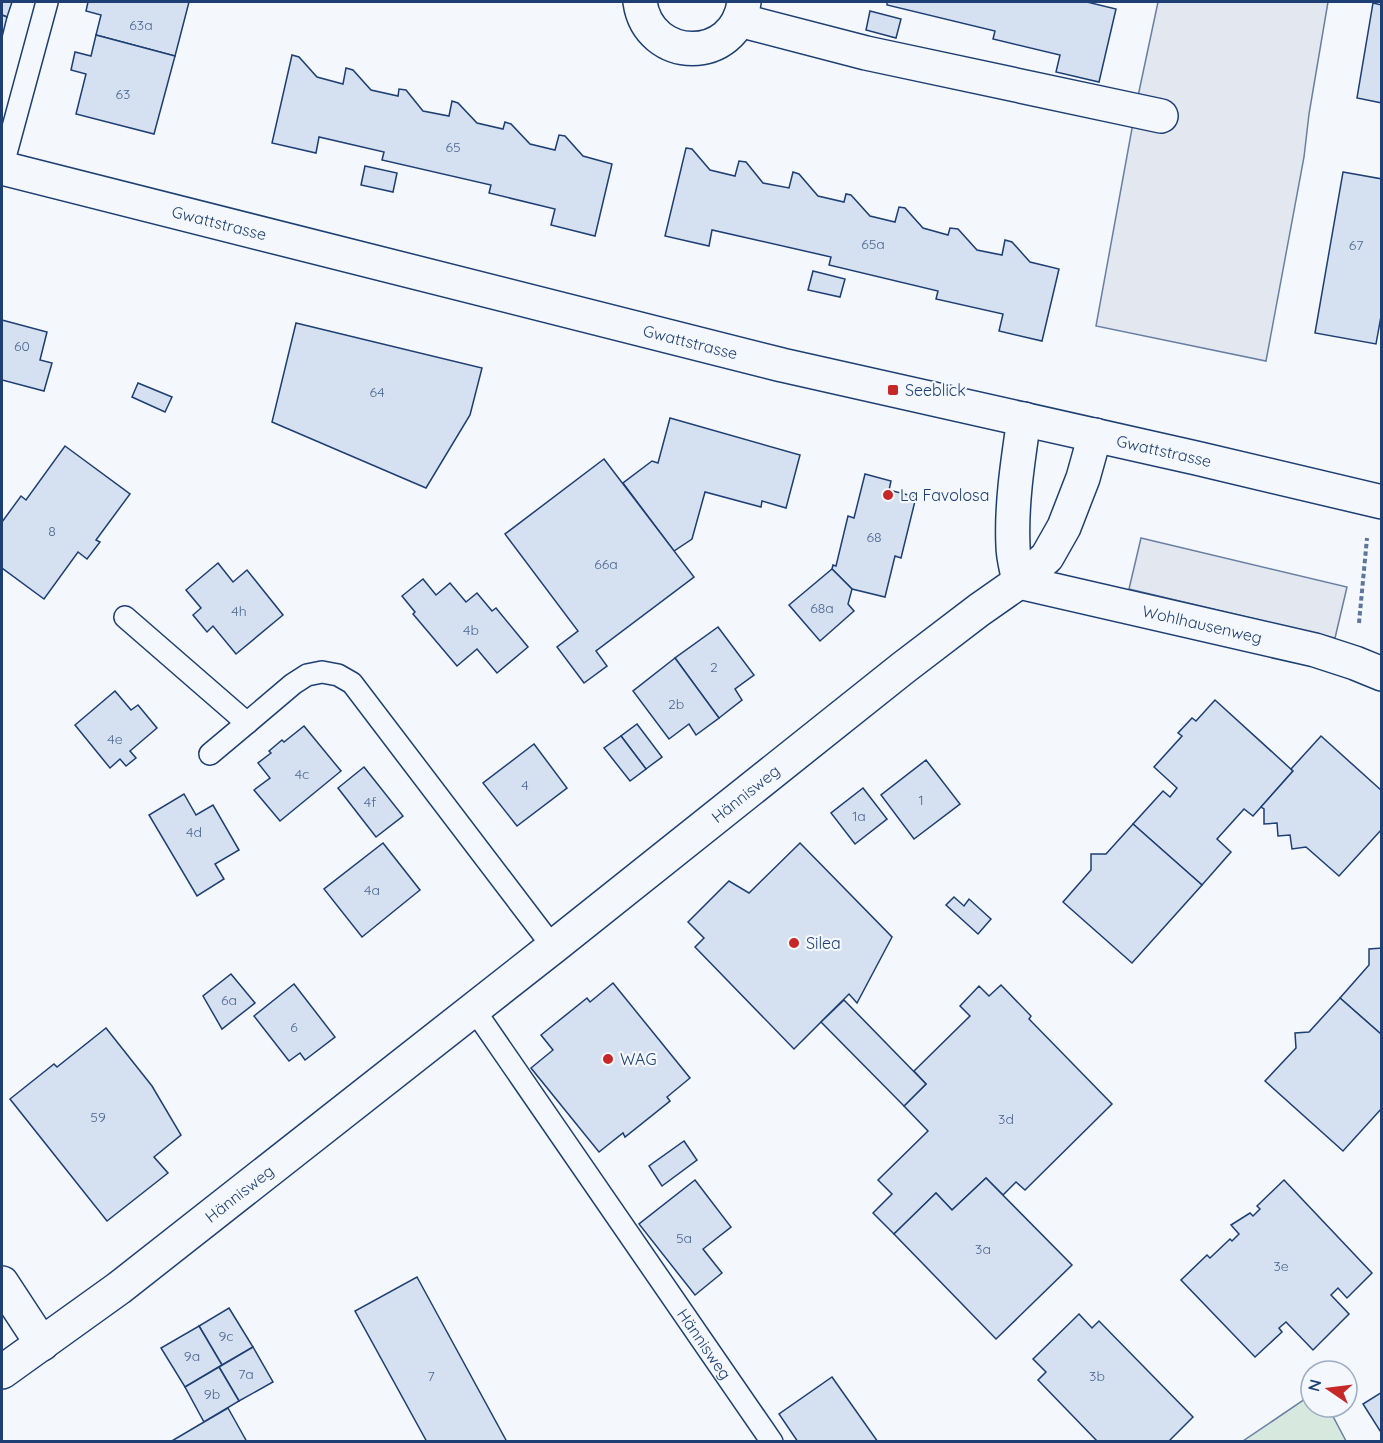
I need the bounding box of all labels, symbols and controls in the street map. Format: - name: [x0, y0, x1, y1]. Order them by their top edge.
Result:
- house number: 63a: [129, 16, 153, 34]
- house number: 63: [116, 85, 130, 103]
- house number: 65: [445, 138, 461, 156]
- street label: Gwattstrasse: [170, 201, 269, 244]
- house number: 65a: [861, 235, 885, 253]
- house number: 67: [1349, 236, 1363, 254]
- street label: Gwattstrasse: [641, 320, 740, 363]
- house number: 60: [14, 337, 30, 355]
- place label: Seeblick: [905, 380, 966, 400]
- house number: 64: [369, 383, 385, 401]
- marker: Seeblick: [886, 383, 900, 397]
- street label: Gwattstrasse: [1115, 430, 1213, 471]
- place label: La Favolosa: [900, 485, 989, 505]
- marker: La Favolosa: [881, 488, 895, 502]
- house number: 8: [48, 522, 56, 540]
- house number: 68: [866, 528, 882, 546]
- house number: 66a: [594, 555, 618, 573]
- house number: 68a: [810, 599, 834, 617]
- street label: Wohlhausenweg: [1140, 601, 1264, 648]
- house number: 4h: [231, 602, 247, 620]
- house number: 4b: [463, 621, 479, 639]
- house number: 2: [710, 658, 718, 676]
- house number: 2b: [668, 695, 684, 713]
- house number: 4e: [107, 730, 123, 748]
- street label: Hännisweg: [707, 760, 784, 827]
- house number: 4c: [295, 765, 309, 783]
- house number: 4: [521, 776, 529, 794]
- house number: 1: [918, 791, 924, 809]
- house number: 4f: [364, 793, 376, 811]
- house number: 1a: [852, 807, 866, 825]
- house number: 4d: [186, 823, 202, 841]
- house number: 4a: [364, 881, 380, 899]
- place label: Silea: [806, 933, 841, 953]
- marker: Silea: [787, 936, 801, 950]
- house number: 6a: [221, 991, 237, 1009]
- house number: 6: [290, 1018, 298, 1036]
- place label: WAG: [620, 1049, 657, 1069]
- marker: WAG: [601, 1052, 615, 1066]
- house number: 59: [90, 1108, 106, 1126]
- house number: 3d: [998, 1110, 1014, 1128]
- street label: Hännisweg: [201, 1160, 278, 1227]
- house number: 5a: [676, 1229, 692, 1247]
- house number: 3a: [975, 1240, 991, 1258]
- house number: 3e: [1273, 1257, 1289, 1275]
- street label: Hännisweg: [673, 1305, 736, 1383]
- house number: 9c: [218, 1327, 234, 1345]
- house number: 9a: [184, 1347, 200, 1365]
- north arrow: [1299, 1359, 1359, 1419]
- house number: 7a: [238, 1365, 254, 1383]
- house number: 7: [427, 1367, 435, 1385]
- house number: 3b: [1089, 1367, 1105, 1385]
- text: N: [1303, 1377, 1326, 1393]
- house number: 9b: [204, 1385, 220, 1403]

